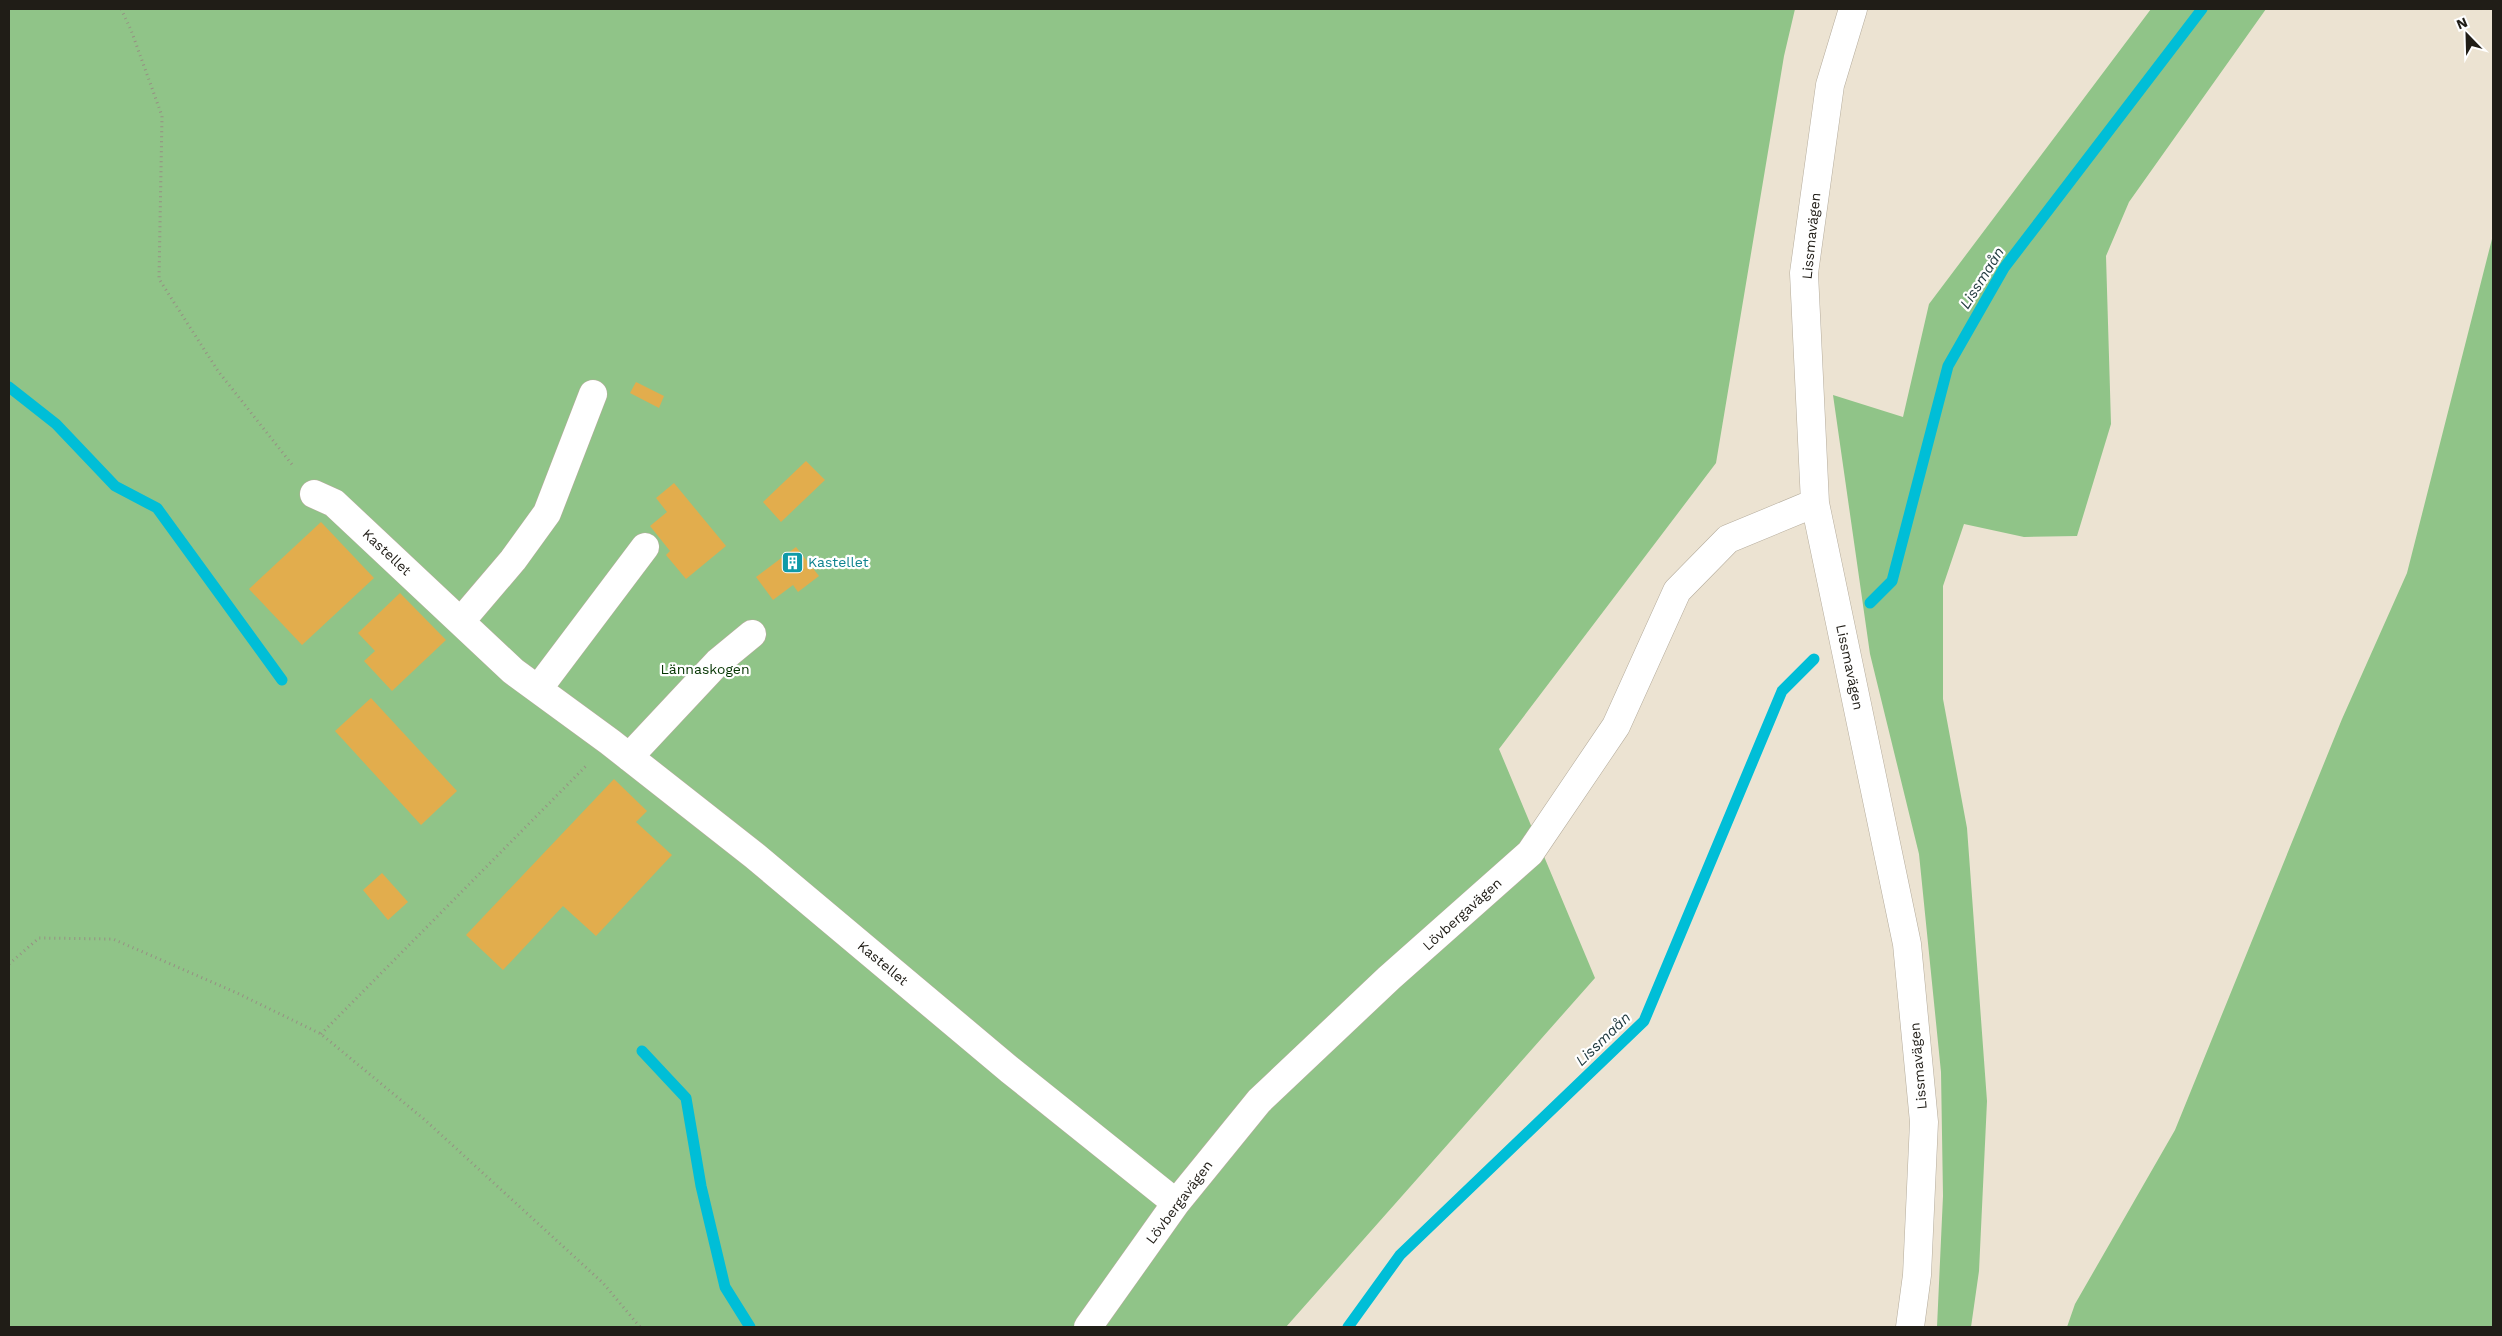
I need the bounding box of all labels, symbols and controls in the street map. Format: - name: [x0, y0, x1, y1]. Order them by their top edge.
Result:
- north arrow: [2442, 10, 2492, 60]
- text: N: [2454, 14, 2470, 32]
- street label: Lissmavägen: [1798, 192, 1824, 280]
- water label: Lissmaån: [1956, 244, 2008, 312]
- street label: Kastellet: [359, 526, 415, 579]
- building icon: Kastellet: [780, 550, 804, 574]
- place label: Kastellet: [808, 554, 869, 570]
- street label: Lissmavägen: [1833, 623, 1867, 711]
- park label: Lännaskogen: [660, 661, 750, 677]
- street label: Lövbergavägen: [1419, 874, 1505, 954]
- street label: Kastellet: [855, 937, 911, 989]
- water label: Lissmaån: [1572, 1008, 1634, 1070]
- street label: Lissmavägen: [1906, 1022, 1930, 1110]
- street label: Lövbergavägen: [1142, 1157, 1216, 1247]

